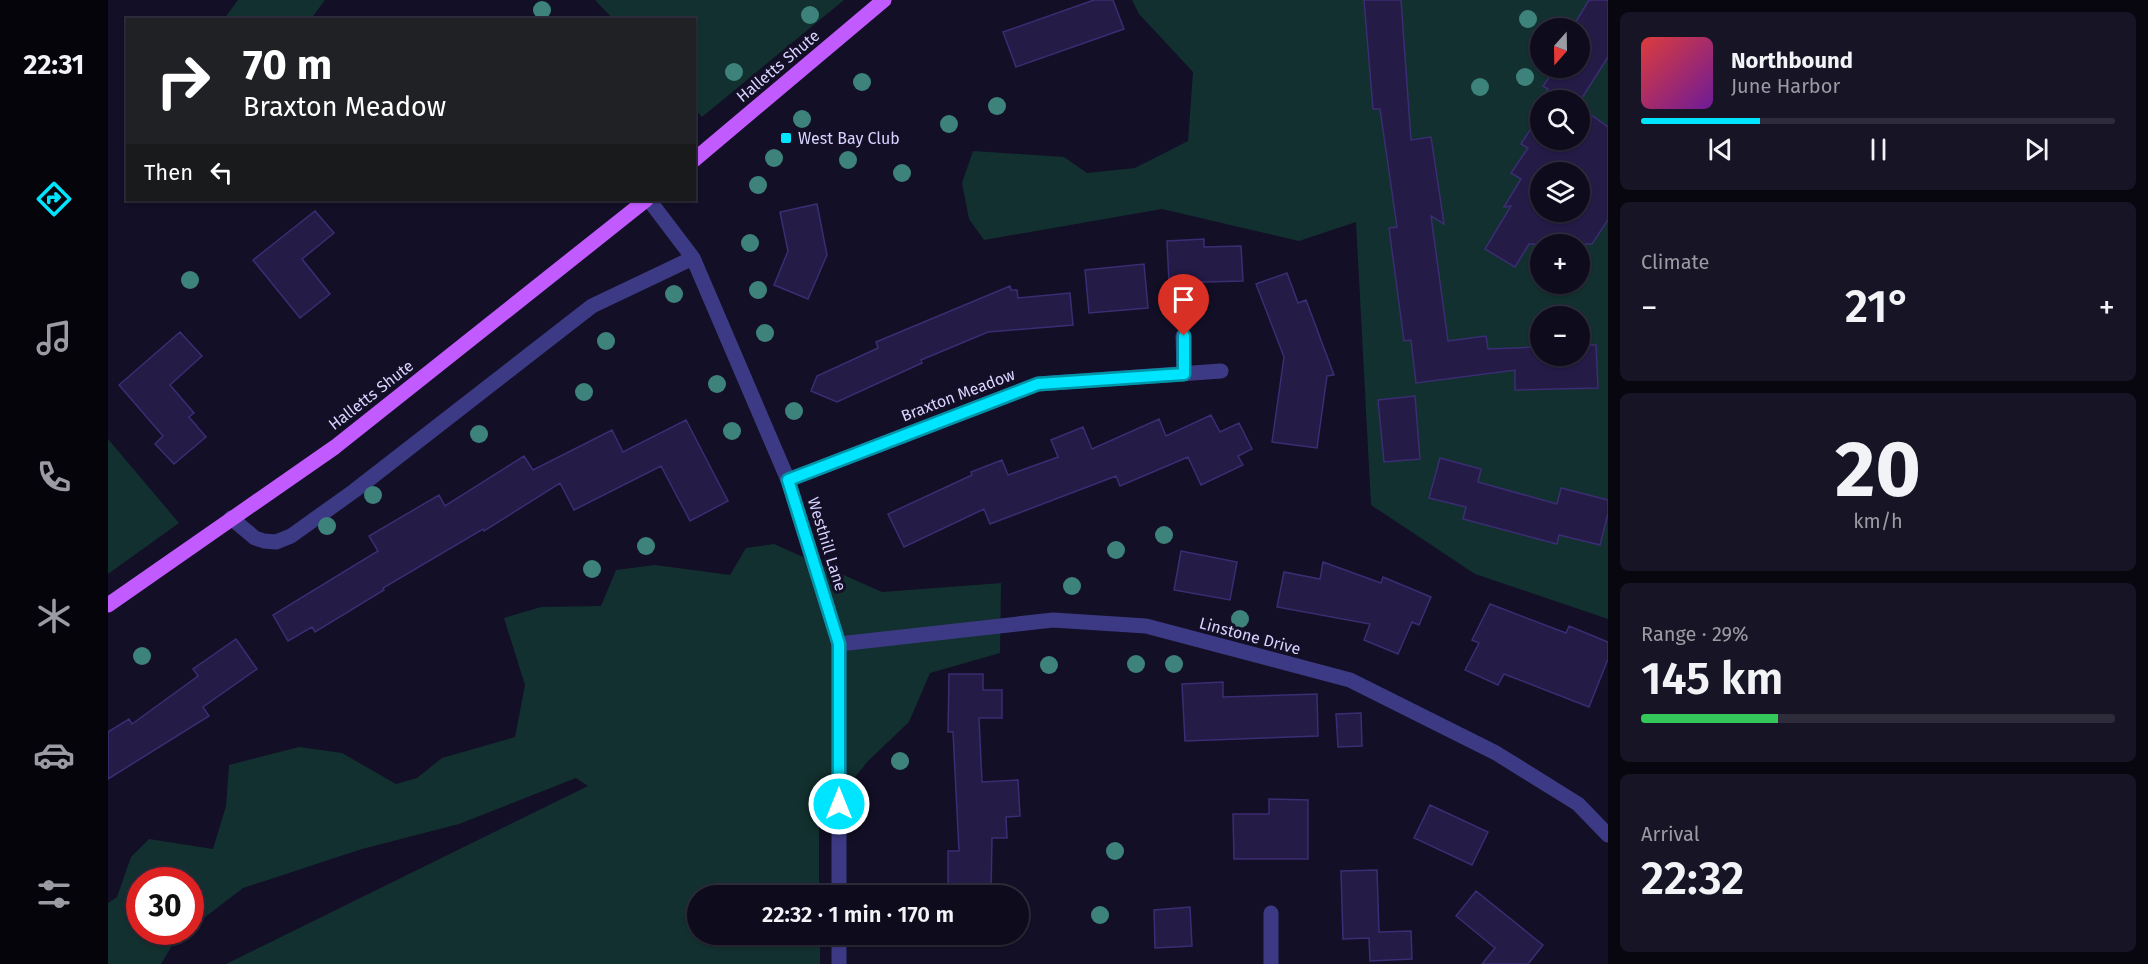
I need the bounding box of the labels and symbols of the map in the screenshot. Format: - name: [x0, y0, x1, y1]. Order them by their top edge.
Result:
- north arrow: [1530, 18, 1590, 78]
- street label: Halletts Shute: [733, 26, 823, 106]
- place label: West Bay Club: [798, 129, 900, 148]
- marker: West Bay Club: [779, 131, 793, 145]
- pin: [1158, 274, 1209, 336]
- street label: Halletts Shute: [325, 356, 417, 434]
- street label: Braxton Meadow: [898, 364, 1018, 425]
- street label: Westhill Lane: [804, 495, 850, 593]
- street label: Linstone Drive: [1197, 613, 1303, 659]
- position arrow: [807, 772, 871, 836]
- speed limit sign: 30: [126, 867, 204, 945]

